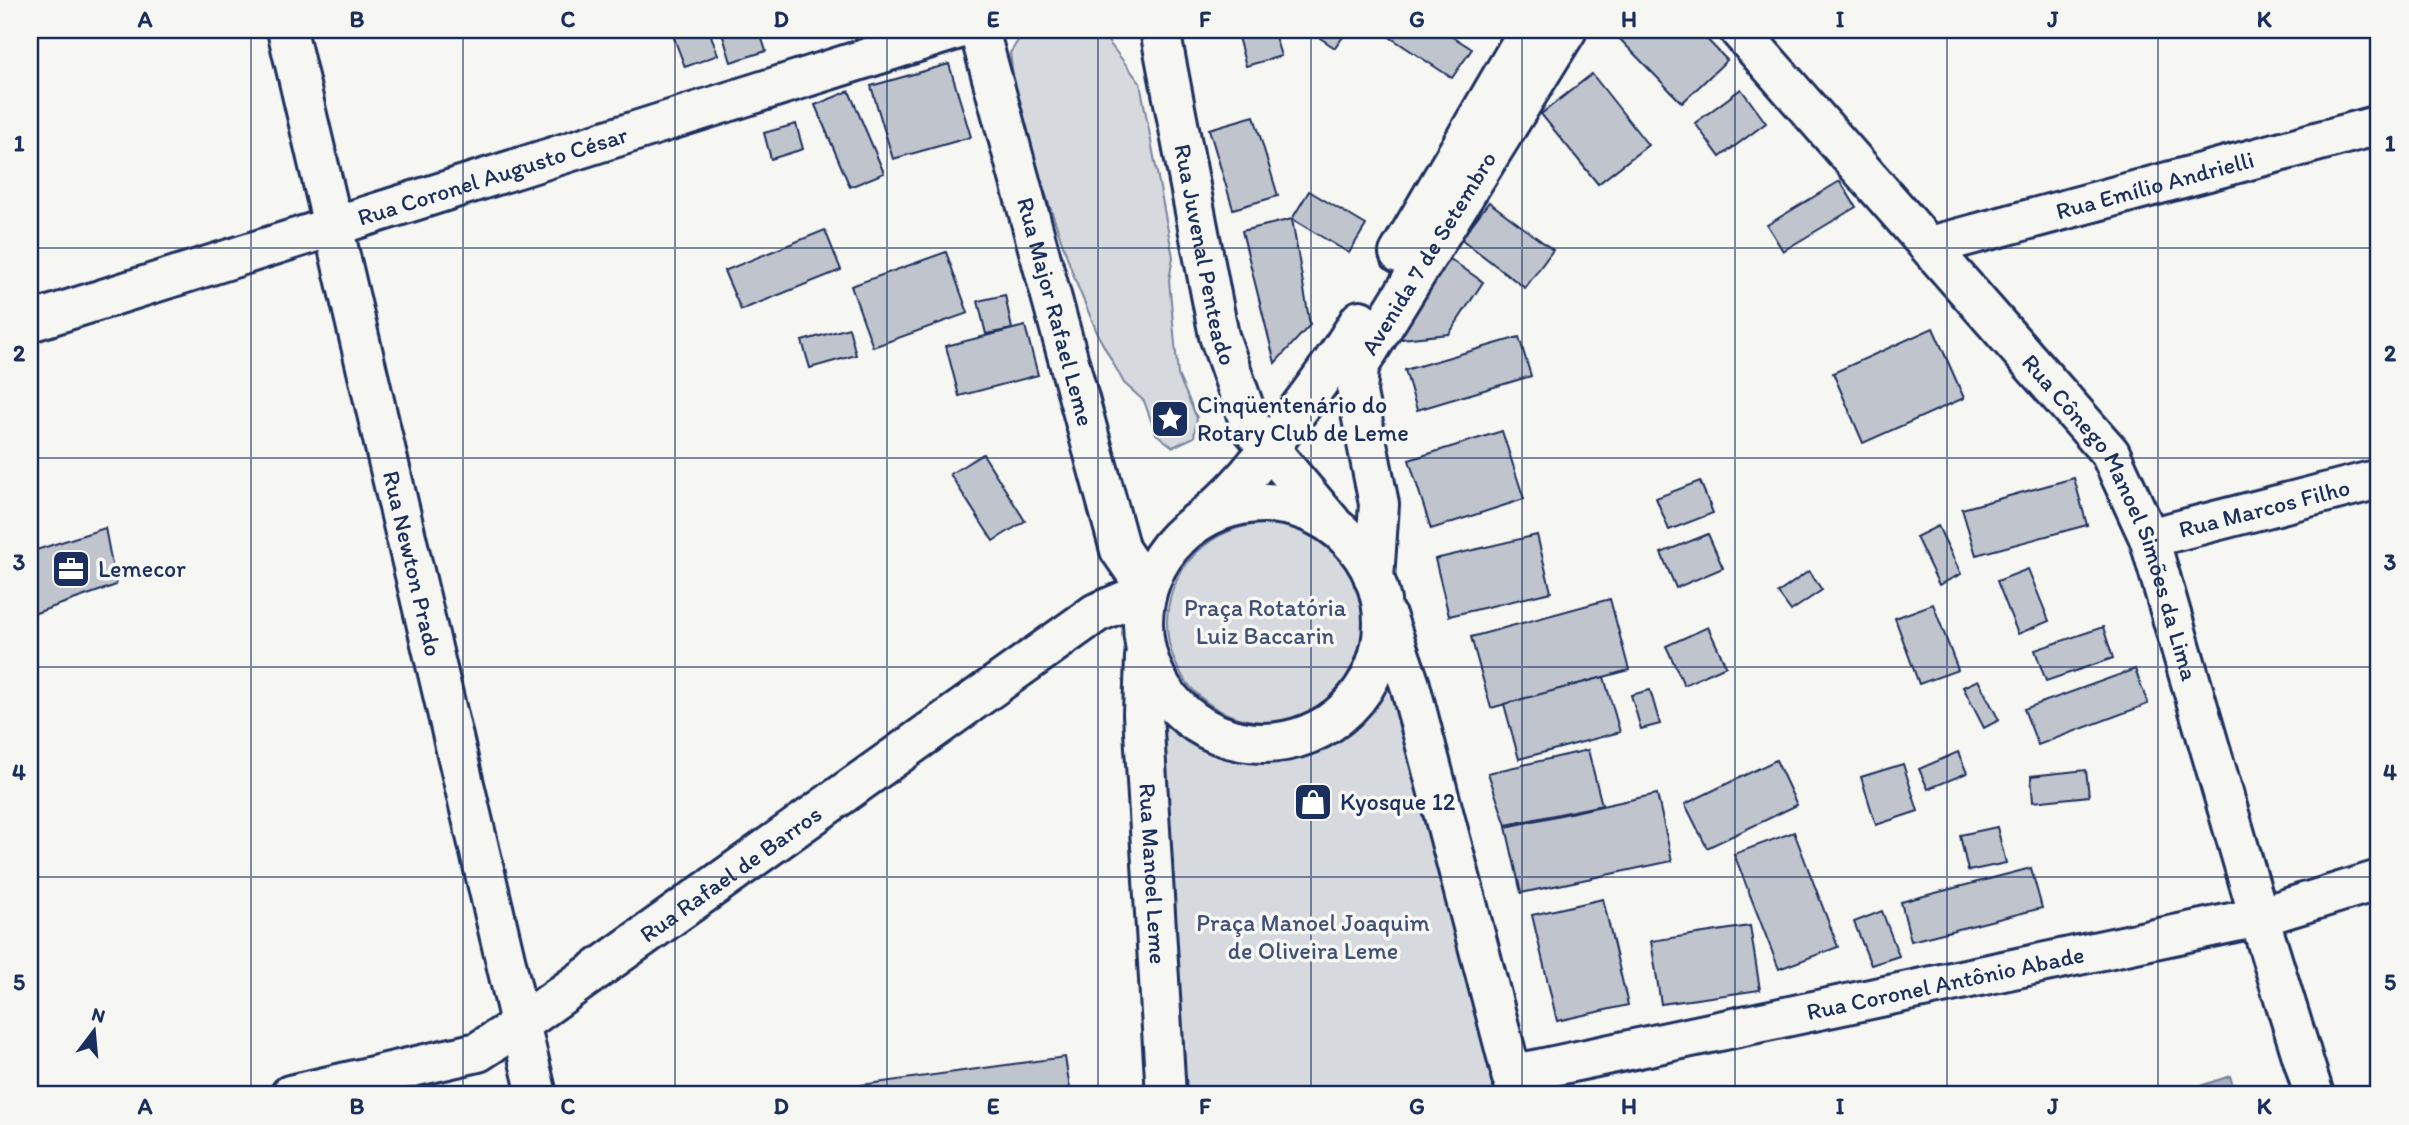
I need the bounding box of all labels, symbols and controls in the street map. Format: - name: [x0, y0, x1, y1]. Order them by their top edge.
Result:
- text: A: [137, 5, 153, 33]
- text: B: [350, 5, 365, 33]
- text: C: [561, 5, 576, 33]
- text: D: [773, 5, 789, 33]
- text: E: [987, 5, 1000, 33]
- text: F: [1199, 5, 1212, 33]
- text: G: [1409, 5, 1425, 33]
- text: H: [1621, 5, 1637, 33]
- text: I: [1836, 5, 1845, 33]
- text: J: [2046, 5, 2059, 33]
- text: K: [2257, 5, 2272, 33]
- street label: Rua Coronel Augusto César: [354, 119, 631, 232]
- text: 1: [14, 129, 25, 157]
- text: 1: [2385, 129, 2396, 157]
- street label: Rua Juvenal Penteado: [1168, 141, 1243, 369]
- street label: Rua Emílio Andrielli: [2053, 144, 2257, 225]
- street label: Avenida 7 de Setembro: [1354, 146, 1502, 360]
- street label: Rua Major Rafael Leme: [1011, 194, 1101, 429]
- text: 2: [13, 339, 26, 367]
- text: 2: [2384, 339, 2397, 367]
- street label: Rua Cônego Manoel Simões da Lima: [2016, 348, 2205, 685]
- place label: Cinqüentenário do Rotary Club de Leme: [1197, 390, 1409, 447]
- place icon: Cinqüentenário do Rotary Club de Leme: [1149, 398, 1191, 440]
- street label: Rua Newton Prado: [377, 468, 448, 659]
- street label: Rua Marcos Filho: [2176, 472, 2353, 544]
- text: 3: [13, 548, 26, 576]
- office icon: Lemecor: [50, 548, 92, 590]
- text: 3: [2384, 548, 2397, 576]
- place label: Lemecor: [98, 554, 186, 583]
- park label: Praça Rotatória Luiz Baccarin: [1184, 593, 1347, 650]
- text: 4: [12, 758, 26, 786]
- text: 4: [2383, 758, 2397, 786]
- shop icon: Kyosque 12: [1292, 781, 1334, 823]
- street label: Rua Manoel Leme: [1133, 782, 1173, 965]
- place label: Kyosque 12: [1340, 787, 1456, 816]
- street label: Rua Rafael de Barros: [634, 799, 827, 948]
- park label: Praça Manoel Joaquim de Oliveira Leme: [1196, 908, 1430, 965]
- street label: Rua Coronel Antônio Abade: [1804, 939, 2087, 1026]
- text: 5: [13, 968, 25, 996]
- text: 5: [2384, 968, 2396, 996]
- north arrow: [60, 996, 130, 1066]
- text: N: [89, 1002, 108, 1028]
- text: A: [137, 1092, 153, 1120]
- text: B: [350, 1092, 365, 1120]
- text: C: [561, 1092, 576, 1120]
- text: D: [773, 1092, 789, 1120]
- text: E: [987, 1092, 1000, 1120]
- text: F: [1199, 1092, 1212, 1120]
- text: G: [1409, 1092, 1425, 1120]
- text: H: [1621, 1092, 1637, 1120]
- text: I: [1836, 1092, 1845, 1120]
- text: J: [2046, 1092, 2059, 1120]
- text: K: [2257, 1092, 2272, 1120]

